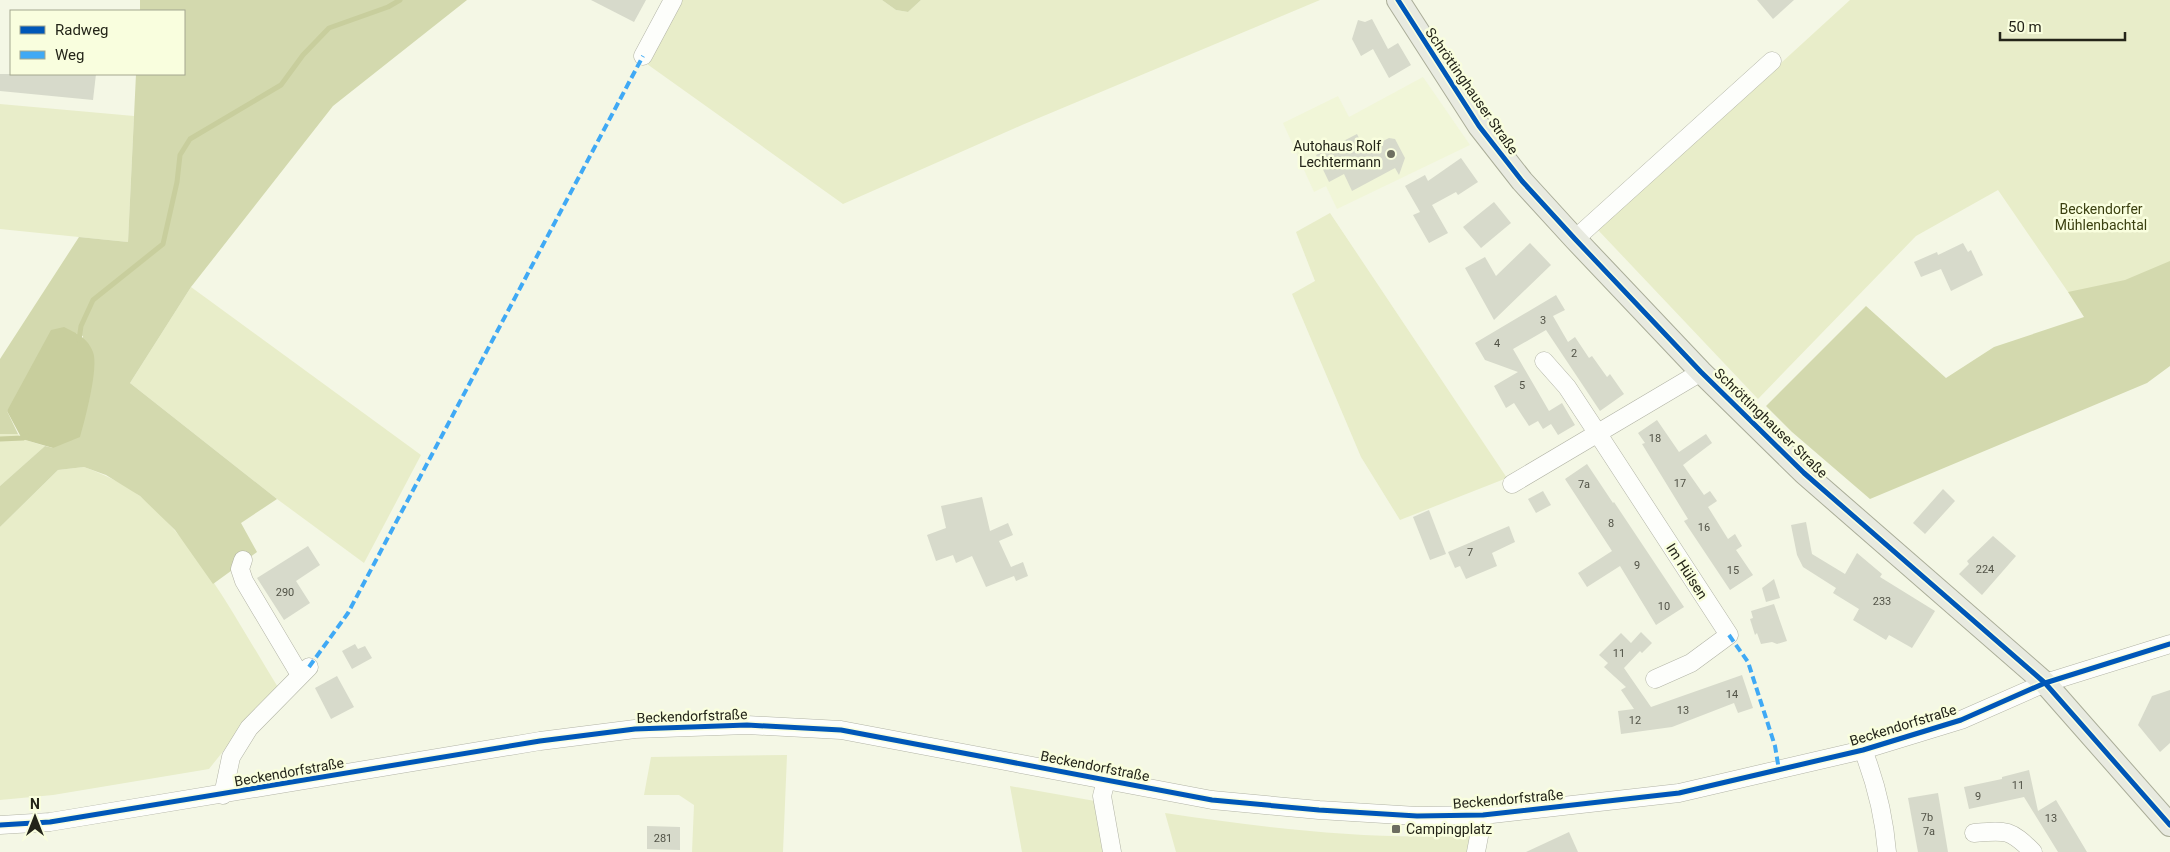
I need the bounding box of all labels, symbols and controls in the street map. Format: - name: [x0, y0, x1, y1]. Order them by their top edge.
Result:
- legend: [10, 10, 185, 75]
- scale bar: [2000, 10, 2125, 42]
- text: 50 m: [2008, 18, 2042, 36]
- text: Radweg: [55, 21, 109, 39]
- street label: Schröttinghauser Straße: [1422, 25, 1522, 157]
- text: Weg: [55, 46, 84, 64]
- place label: Autohaus Rolf Lechtermann: [1293, 138, 1381, 170]
- marker: Autohaus Rolf Lechtermann: [1385, 148, 1397, 160]
- park label: Beckendorfer Mühlenbachtal: [2055, 201, 2147, 233]
- house number: 3: [1540, 314, 1546, 327]
- house number: 4: [1494, 337, 1500, 350]
- house number: 2: [1571, 347, 1577, 360]
- street label: Schröttinghauser Straße: [1711, 365, 1831, 481]
- house number: 5: [1519, 379, 1525, 392]
- house number: 18: [1649, 432, 1661, 445]
- house number: 17: [1674, 477, 1686, 490]
- house number: 7a: [1578, 478, 1590, 491]
- house number: 8: [1608, 517, 1614, 530]
- house number: 16: [1698, 521, 1710, 534]
- street label: Im Hülsen: [1663, 540, 1711, 602]
- house number: 7: [1467, 546, 1473, 559]
- house number: 9: [1634, 559, 1640, 572]
- house number: 224: [1976, 563, 1994, 576]
- house number: 15: [1727, 564, 1739, 577]
- house number: 290: [276, 586, 294, 599]
- house number: 233: [1873, 595, 1891, 608]
- house number: 10: [1658, 600, 1670, 613]
- house number: 11: [1613, 647, 1625, 660]
- house number: 14: [1726, 688, 1738, 701]
- street label: Beckendorfstraße: [1848, 701, 1958, 749]
- house number: 13: [1677, 704, 1689, 717]
- street label: Beckendorfstraße: [636, 706, 748, 726]
- house number: 12: [1629, 714, 1641, 727]
- street label: Beckendorfstraße: [1039, 748, 1151, 784]
- street label: Beckendorfstraße: [233, 754, 345, 790]
- house number: 11: [2012, 779, 2024, 792]
- street label: Beckendorfstraße: [1452, 786, 1564, 812]
- house number: 9: [1975, 790, 1981, 803]
- north arrow: [10, 792, 60, 842]
- text: N: [30, 796, 40, 812]
- house number: 7b: [1921, 811, 1933, 824]
- house number: 13: [2045, 812, 2057, 825]
- place label: Campingplatz: [1406, 821, 1492, 837]
- marker: Campingplatz: [1390, 823, 1402, 835]
- house number: 7a: [1923, 825, 1935, 838]
- house number: 281: [654, 832, 672, 845]

